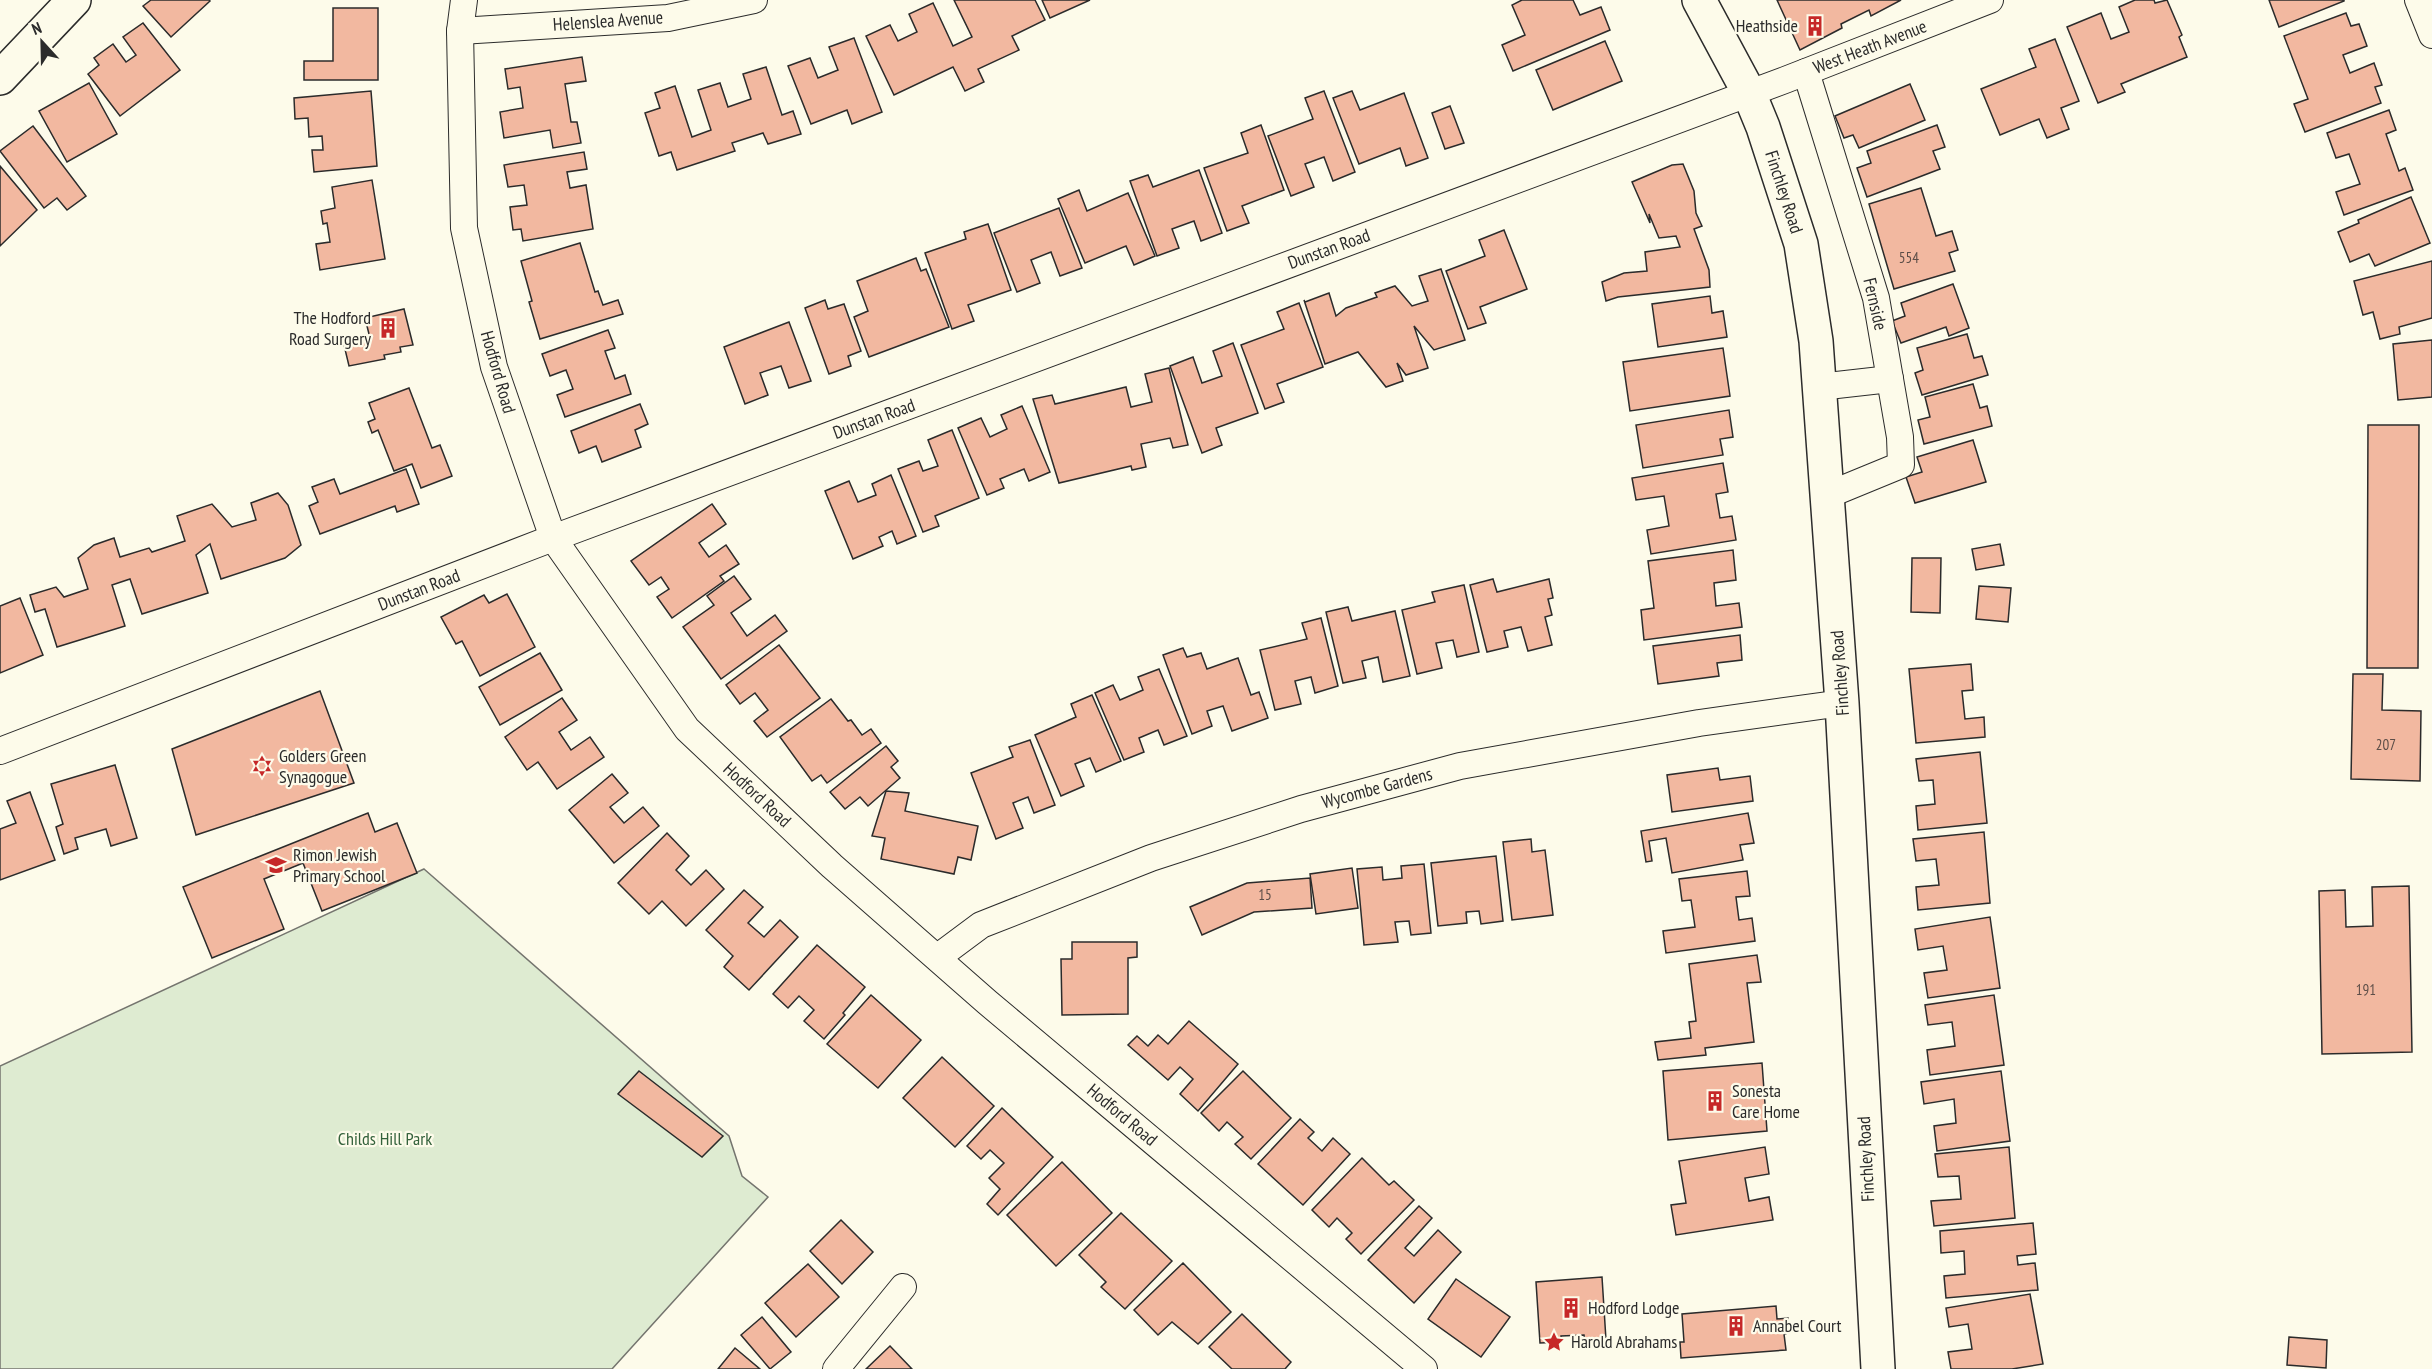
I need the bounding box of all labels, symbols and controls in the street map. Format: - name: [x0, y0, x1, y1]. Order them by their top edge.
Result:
- street label: Helenslea Avenue: [552, 5, 664, 36]
- north arrow: [12, 12, 72, 72]
- place label: Heathside: [1736, 14, 1798, 37]
- building icon: Heathside: [1803, 14, 1827, 38]
- street label: West Heath Avenue: [1810, 14, 1930, 79]
- text: N: [29, 17, 44, 39]
- street label: Finchley Road: [1760, 148, 1809, 236]
- street label: Dunstan Road: [1285, 223, 1373, 274]
- house number: 554: [1899, 248, 1919, 267]
- street label: Fernside: [1858, 276, 1893, 332]
- place label: The Hodford Road Surgery: [289, 306, 371, 350]
- building icon: The Hodford Road Surgery: [376, 316, 400, 340]
- street label: Hodford Road: [476, 328, 521, 416]
- street label: Dunstan Road: [830, 393, 918, 444]
- street label: Dunstan Road: [375, 563, 463, 616]
- street label: Finchley Road: [1825, 630, 1854, 717]
- house number: 207: [2376, 735, 2396, 754]
- place label: Golders Green Synagogue: [279, 744, 366, 788]
- synagogue icon: Golders Green Synagogue: [250, 754, 274, 778]
- street label: Hodford Road: [719, 757, 796, 832]
- street label: Wycombe Gardens: [1319, 762, 1435, 813]
- place label: Rimon Jewish Primary School: [293, 843, 386, 887]
- school or university icon: Rimon Jewish Primary School: [264, 853, 288, 877]
- house number: 15: [1258, 885, 1272, 904]
- house number: 191: [2356, 980, 2376, 999]
- street label: Hodford Road: [1082, 1079, 1162, 1151]
- place label: Sonesta Care Home: [1732, 1079, 1800, 1123]
- building icon: Sonesta Care Home: [1703, 1089, 1727, 1113]
- street label: Finchley Road: [1852, 1116, 1879, 1202]
- park label: Childs Hill Park: [338, 1127, 432, 1150]
- building icon: Hodford Lodge: [1559, 1296, 1583, 1320]
- place label: Hodford Lodge: [1588, 1296, 1679, 1319]
- building icon: Annabel Court: [1724, 1314, 1748, 1338]
- place label: Annabel Court: [1753, 1314, 1841, 1337]
- place icon: Harold Abrahams: [1542, 1330, 1566, 1354]
- place label: Harold Abrahams: [1571, 1330, 1677, 1353]

